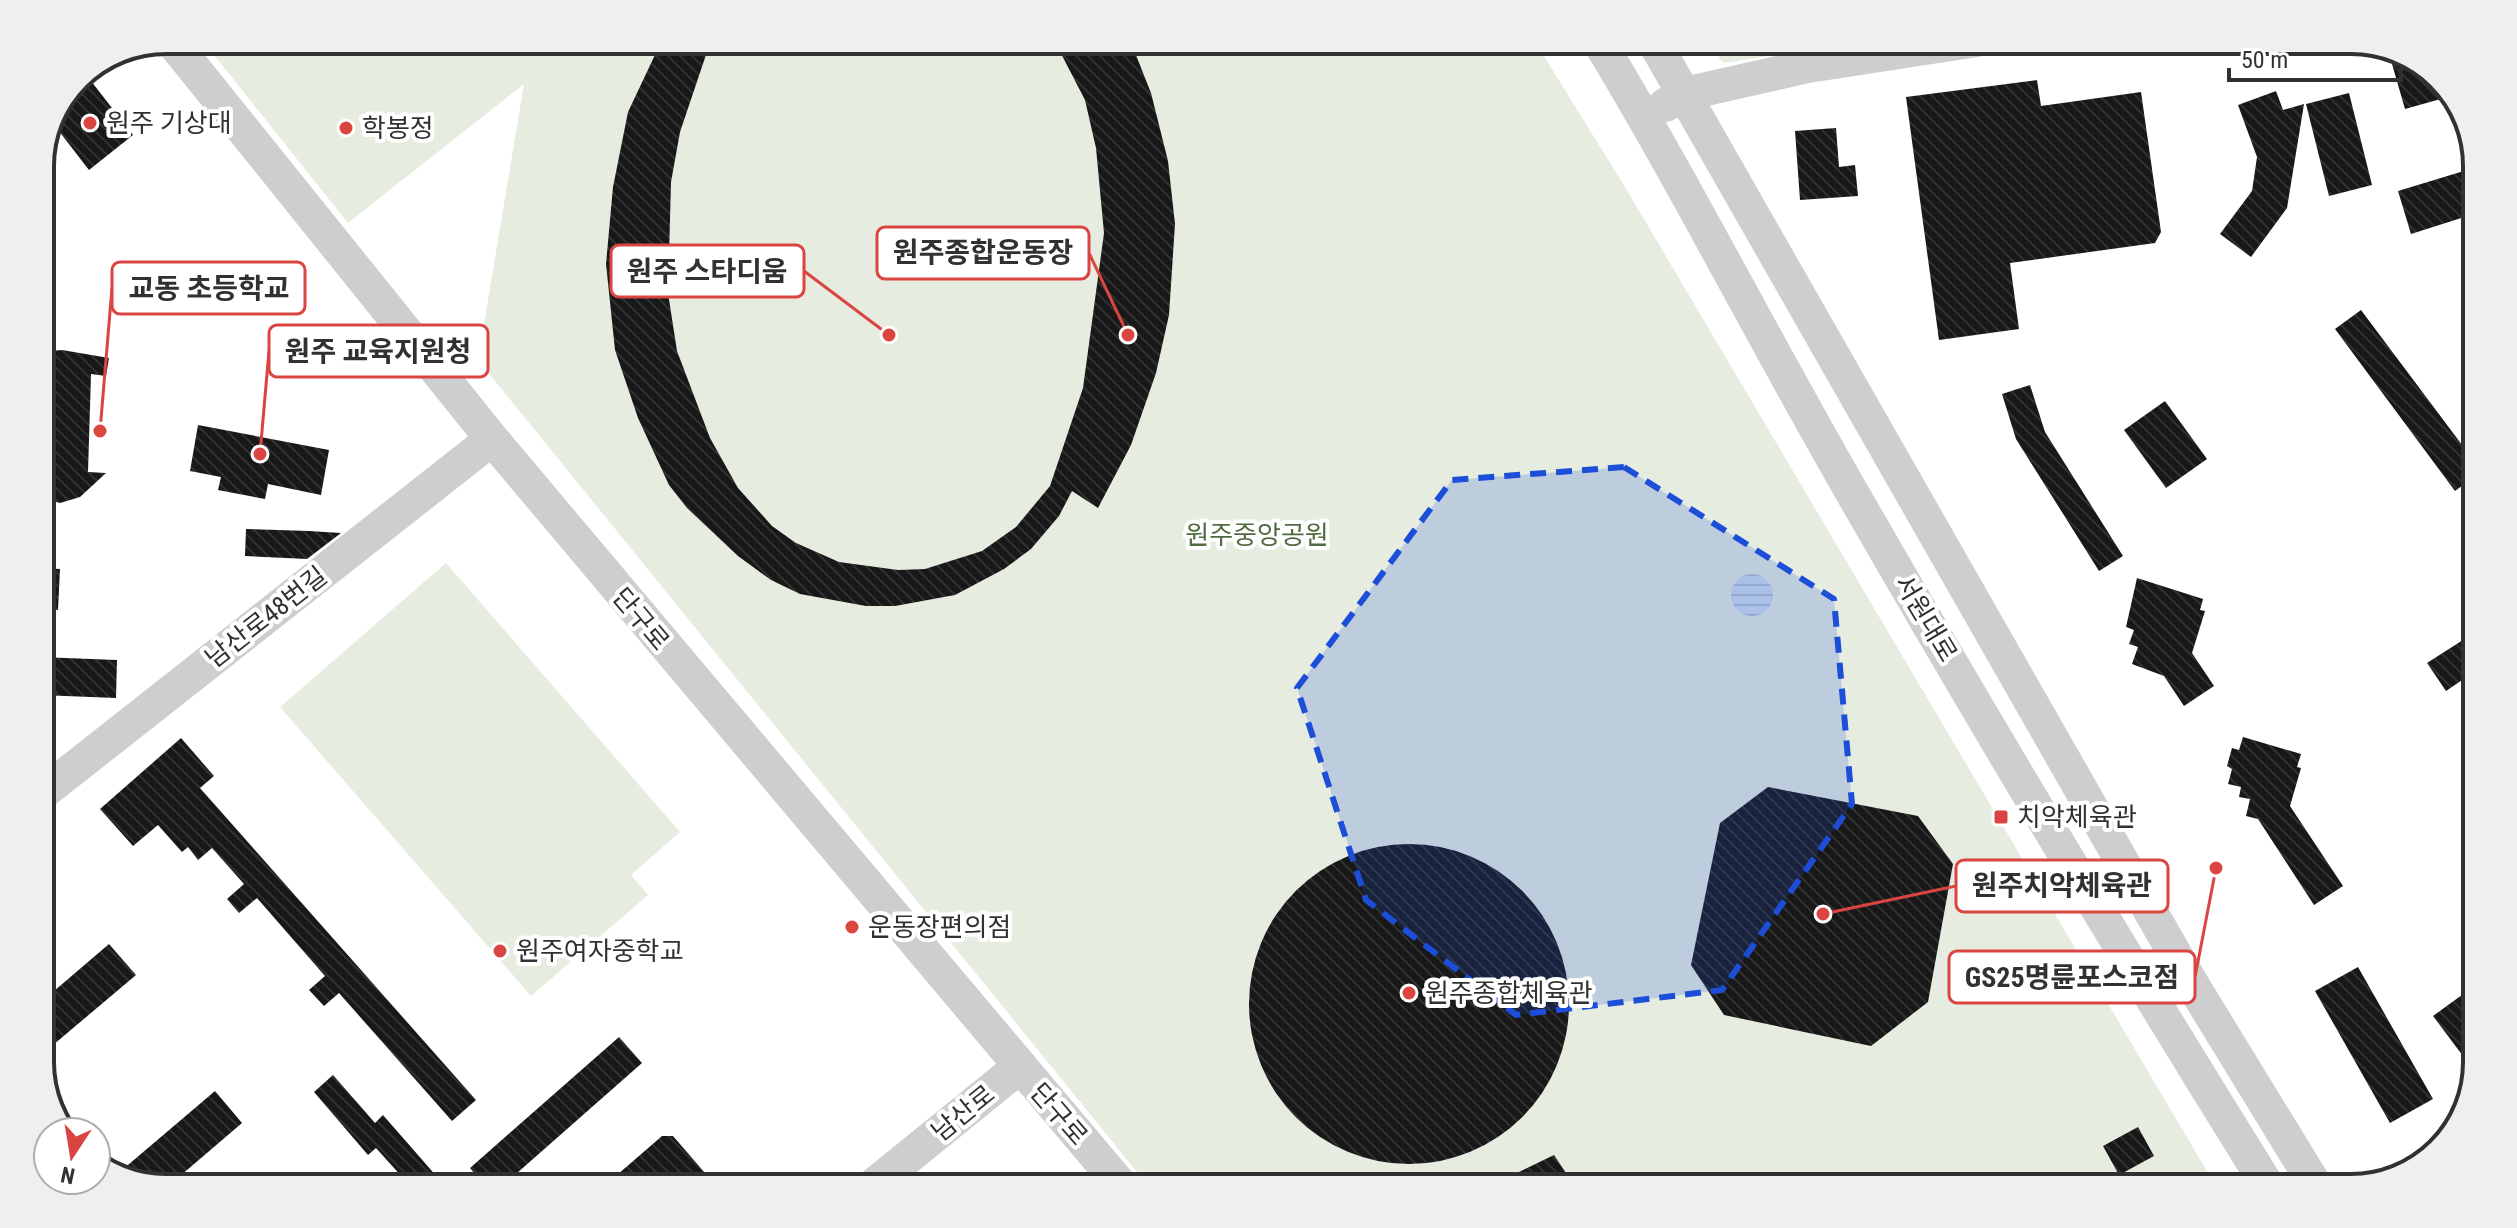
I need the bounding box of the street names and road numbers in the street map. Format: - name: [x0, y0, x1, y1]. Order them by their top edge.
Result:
- street label: 남산로48번길: [200, 560, 332, 674]
- street label: 서원대로: [1889, 569, 1963, 667]
- street label: 단구로: [606, 582, 676, 656]
- street label: 단구로: [1024, 1077, 1094, 1151]
- street label: 남산로: [926, 1079, 1000, 1147]

